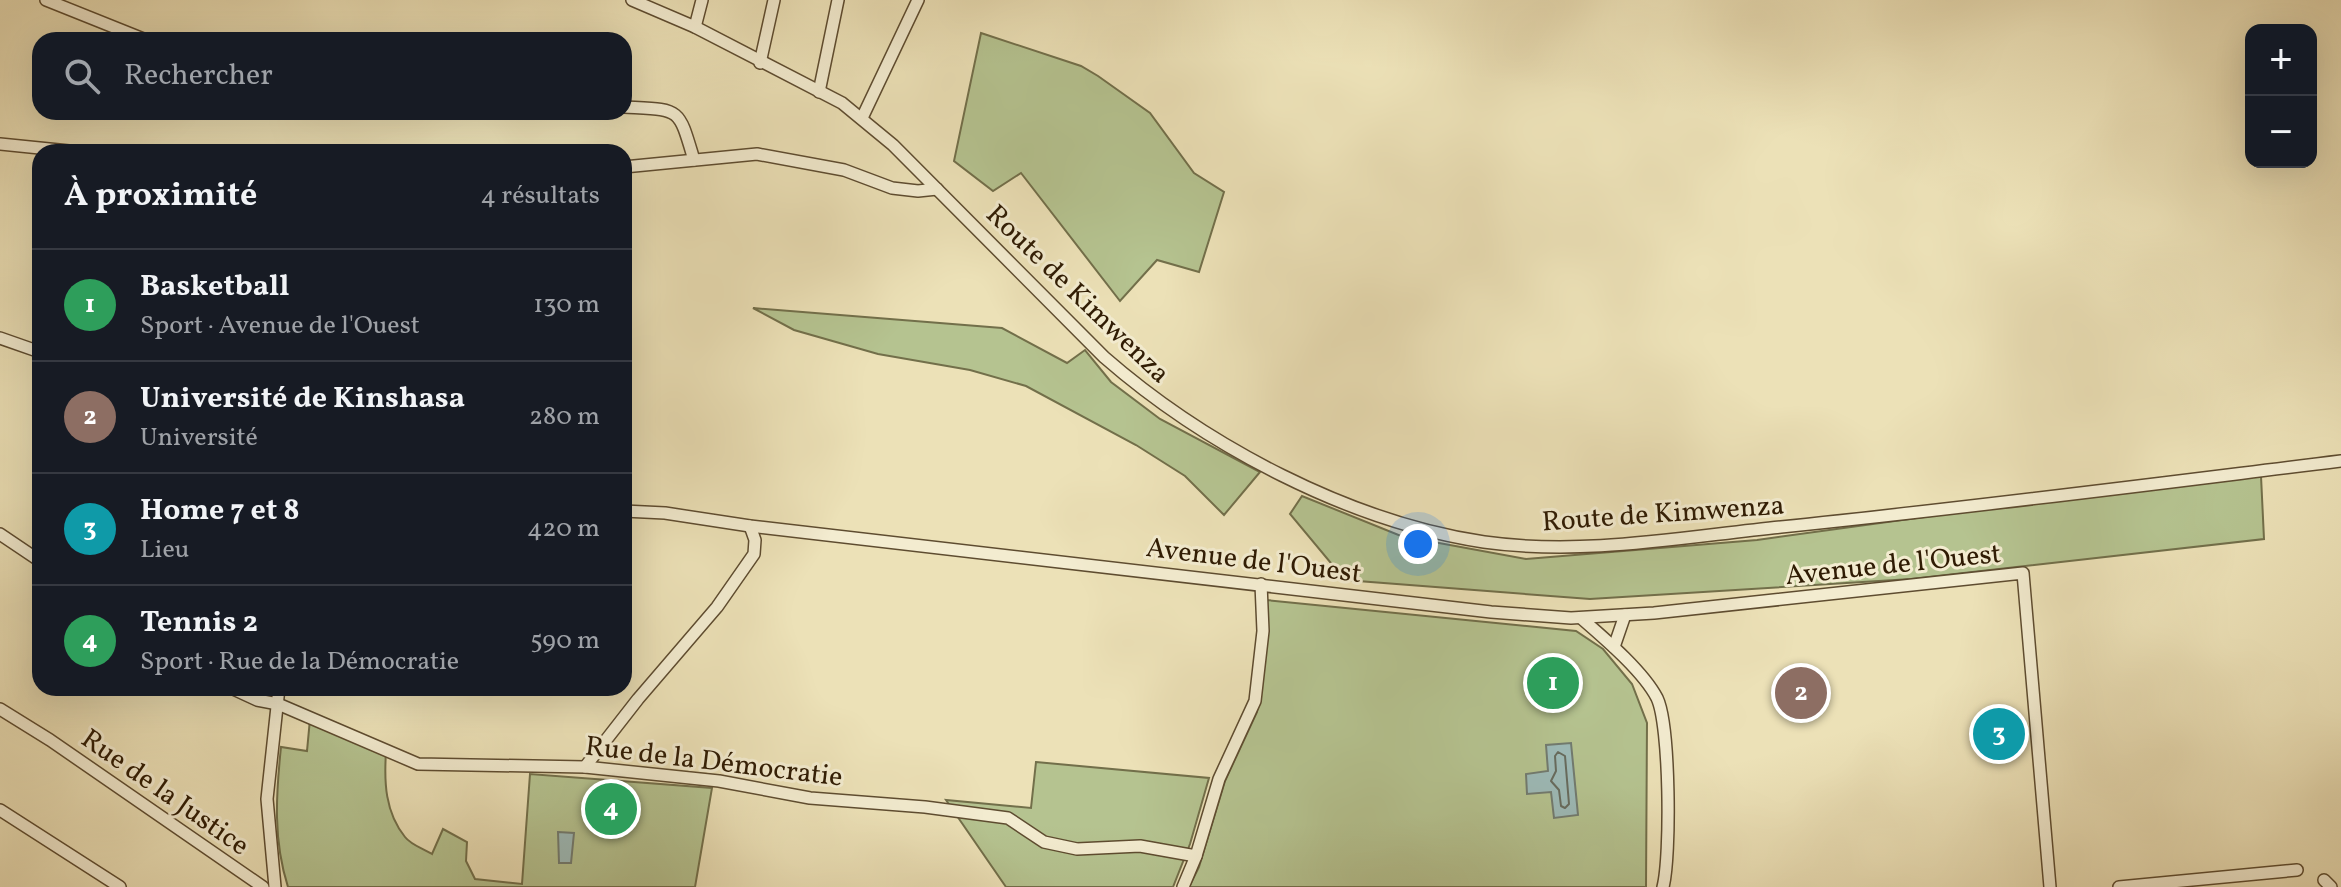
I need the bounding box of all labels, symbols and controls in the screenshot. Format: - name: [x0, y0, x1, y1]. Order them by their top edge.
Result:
- map controls: [2245, 24, 2317, 168]
- button: +: [2245, 24, 2317, 96]
- search box: [32, 32, 632, 120]
- icon: search: [60, 54, 104, 98]
- text: Rechercher: [124, 55, 273, 97]
- button: −: [2245, 96, 2317, 168]
- text: À proximité: [64, 173, 257, 220]
- text: 4 résultats: [481, 178, 600, 214]
- street label: Route de Kimwenza: [976, 196, 1178, 393]
- text: Basketball: [140, 266, 289, 308]
- text: 1: [85, 287, 95, 323]
- text: 130 m: [533, 287, 600, 323]
- text: Sport · Avenue de l'Ouest: [140, 308, 420, 344]
- text: Université de Kinshasa: [140, 378, 465, 420]
- text: 2: [83, 399, 97, 435]
- text: 280 m: [529, 399, 600, 435]
- text: Université: [140, 420, 258, 456]
- street label: Route de Kimwenza: [1541, 487, 1786, 542]
- text: Home 7 et 8: [140, 490, 300, 532]
- text: 3: [83, 511, 97, 547]
- text: 420 m: [527, 511, 600, 547]
- your location: [1398, 524, 1438, 564]
- street label: Avenue de l'Ouest: [1144, 529, 1364, 594]
- text: Lieu: [140, 532, 189, 568]
- street label: Avenue de l'Ouest: [1783, 535, 2003, 596]
- text: Tennis 2: [140, 602, 258, 644]
- text: 4: [82, 623, 98, 659]
- text: 590 m: [530, 623, 600, 659]
- text: Sport · Rue de la Démocratie: [140, 644, 459, 680]
- pin: 1: [1527, 653, 1579, 713]
- pin: 2: [1775, 663, 1827, 723]
- pin: 3: [1973, 704, 2025, 764]
- street label: Rue de la Justice: [73, 720, 257, 866]
- street label: Rue de la Démocratie: [583, 727, 845, 798]
- pin: 4: [585, 779, 637, 839]

